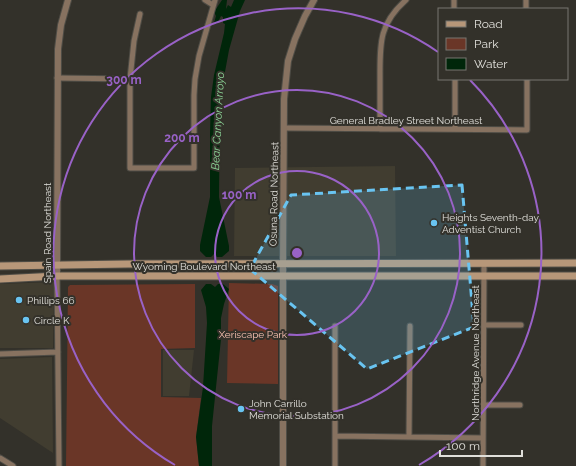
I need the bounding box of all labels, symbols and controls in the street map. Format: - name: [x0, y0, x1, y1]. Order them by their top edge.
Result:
- legend: [438, 8, 568, 80]
- text: Road: [474, 17, 503, 31]
- text: Park: [474, 37, 499, 51]
- text: Water: [474, 57, 508, 71]
- water label: Bear Canyon Arroyo: [209, 72, 227, 170]
- text: 300 m: [106, 73, 142, 87]
- street label: General Bradley Street Northeast: [330, 115, 483, 126]
- text: 200 m: [164, 131, 200, 145]
- street label: Osuna Road Northeast: [268, 141, 280, 246]
- street label: Spain Road Northeast: [42, 182, 53, 283]
- text: 100 m: [222, 188, 256, 202]
- place label: Heights Seventh-day Adventist Church: [442, 212, 540, 235]
- marker: Heights Seventh-day Adventist Church: [429, 218, 439, 228]
- centre of rings: [290, 246, 304, 260]
- street label: Wyoming Boulevard Northeast: [132, 261, 276, 272]
- street label: Northridge Avenue Northeast: [470, 284, 481, 421]
- marker: Phillips 66: [14, 295, 24, 305]
- place label: Phillips 66: [27, 295, 74, 306]
- marker: Circle K: [21, 315, 31, 325]
- place label: Circle K: [34, 315, 70, 326]
- park label: Xeriscape Park: [219, 329, 288, 340]
- place label: John Carrillo Memorial Substation: [249, 398, 344, 421]
- marker: John Carrillo Memorial Substation: [236, 404, 246, 414]
- scale bar: [440, 432, 522, 458]
- text: 100 m: [446, 439, 480, 453]

